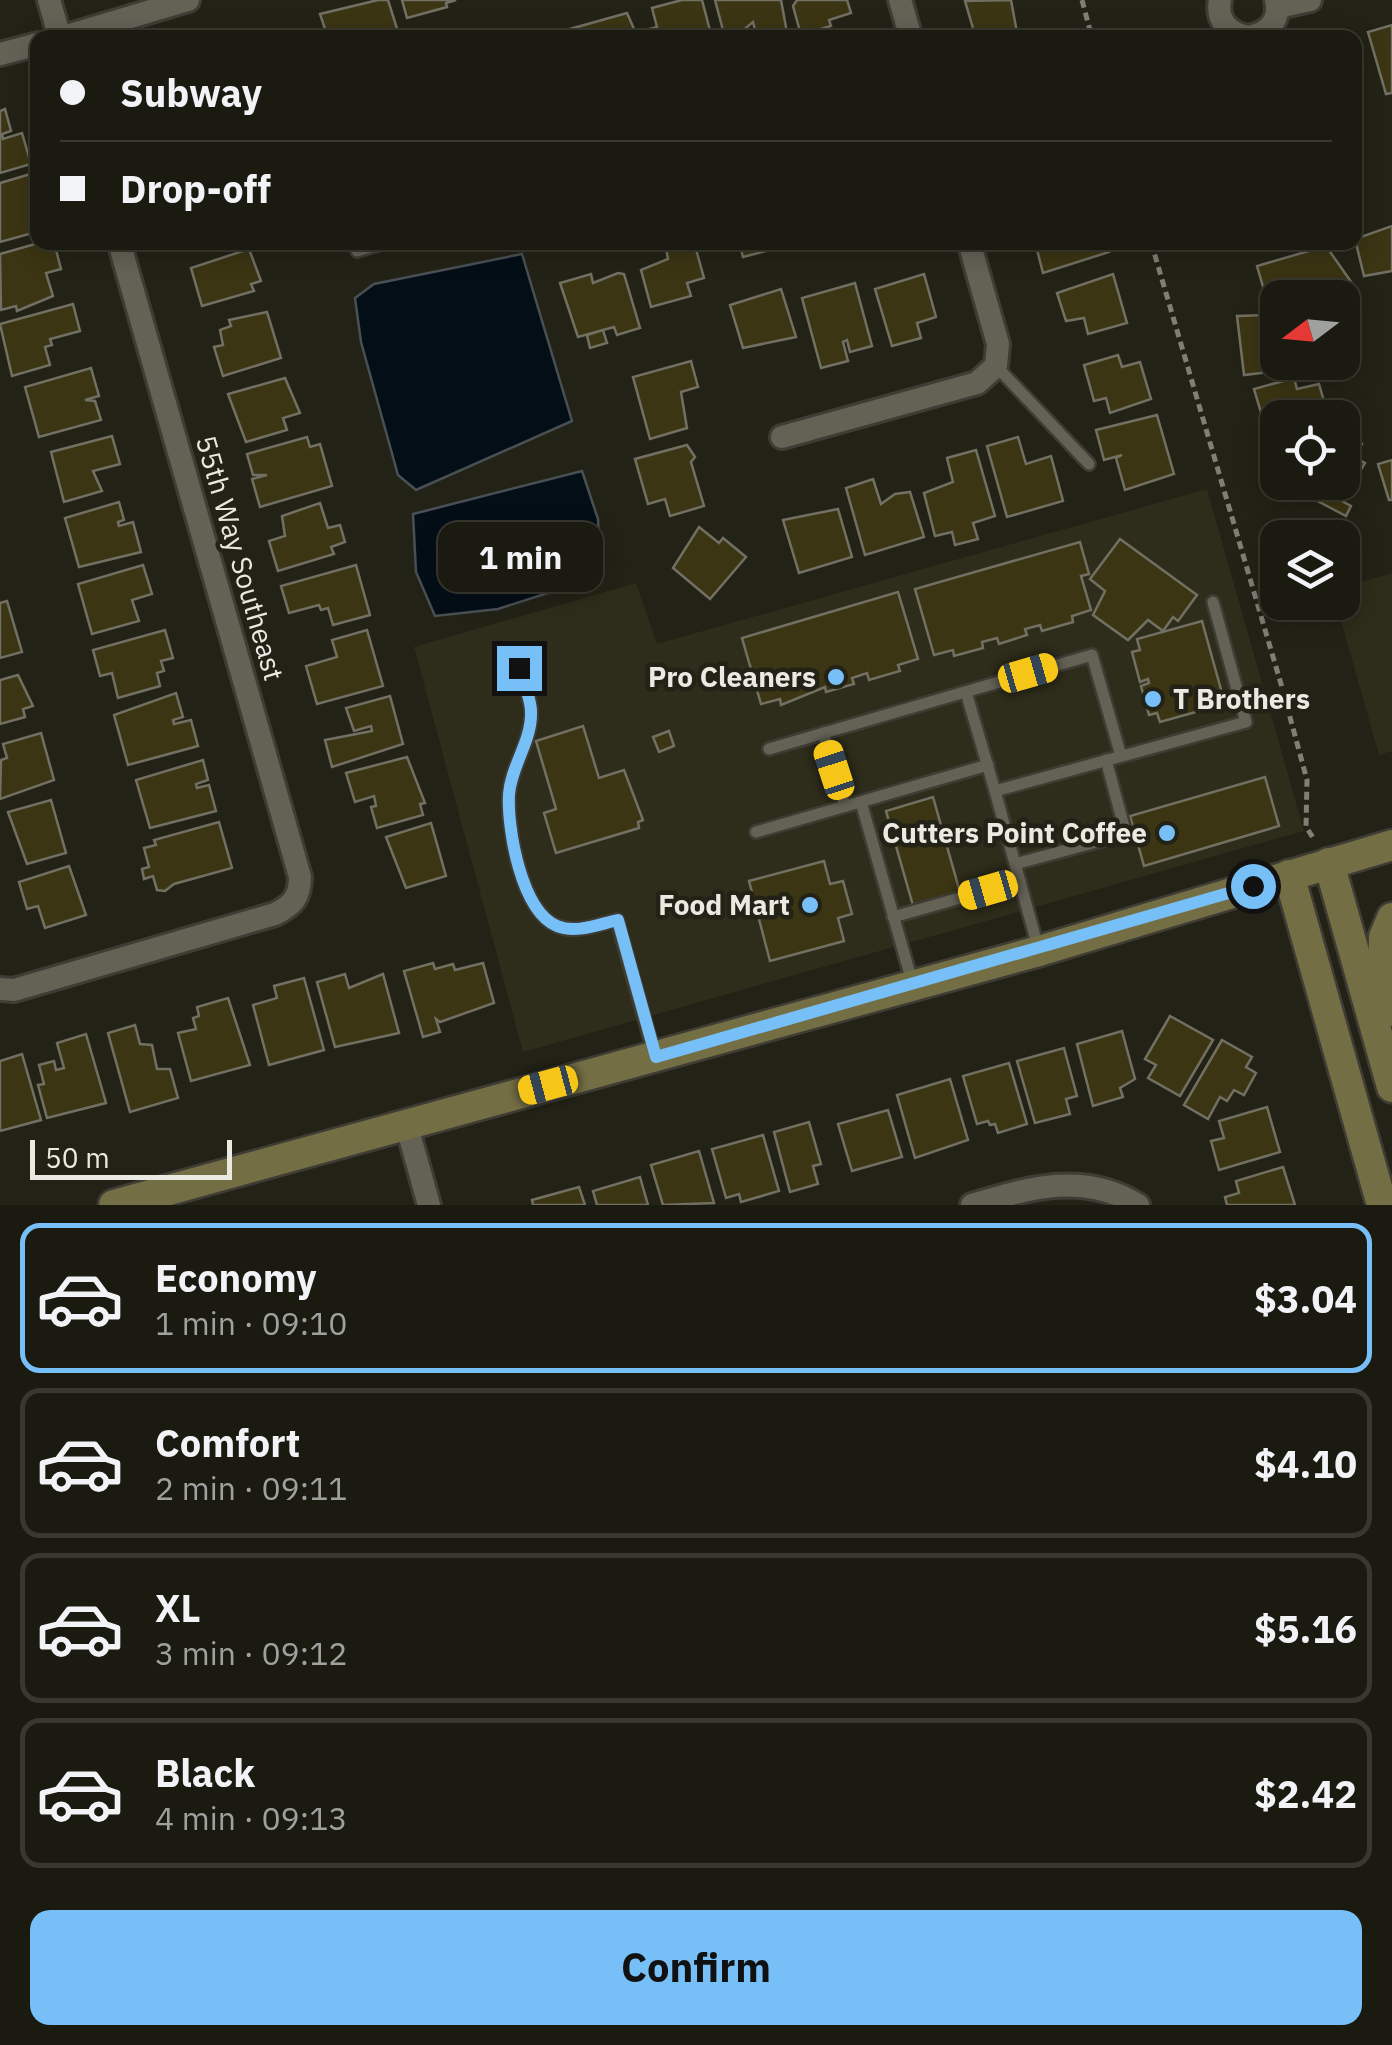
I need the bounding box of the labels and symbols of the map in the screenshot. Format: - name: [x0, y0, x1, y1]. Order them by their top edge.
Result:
- north arrow: [1260, 280, 1360, 380]
- street label: 55th Way Southeast: [188, 431, 293, 685]
- callout: 1 min: [436, 523, 602, 593]
- route end: [497, 646, 542, 691]
- car: [995, 650, 1061, 696]
- place label: Pro Cleaners: [648, 658, 816, 695]
- marker: Pro Cleaners: [825, 666, 847, 688]
- place label: T Brothers: [1173, 680, 1310, 717]
- marker: T Brothers: [1142, 688, 1164, 710]
- car: [810, 737, 858, 803]
- place label: Cutters Point Coffee: [882, 814, 1147, 851]
- marker: Cutters Point Coffee: [1156, 822, 1178, 844]
- route start: [1231, 864, 1276, 909]
- car: [955, 867, 1021, 913]
- place label: Food Mart: [658, 886, 790, 923]
- marker: Food Mart: [799, 894, 821, 916]
- car: [515, 1063, 581, 1107]
- scale bar: [30, 1135, 232, 1180]

